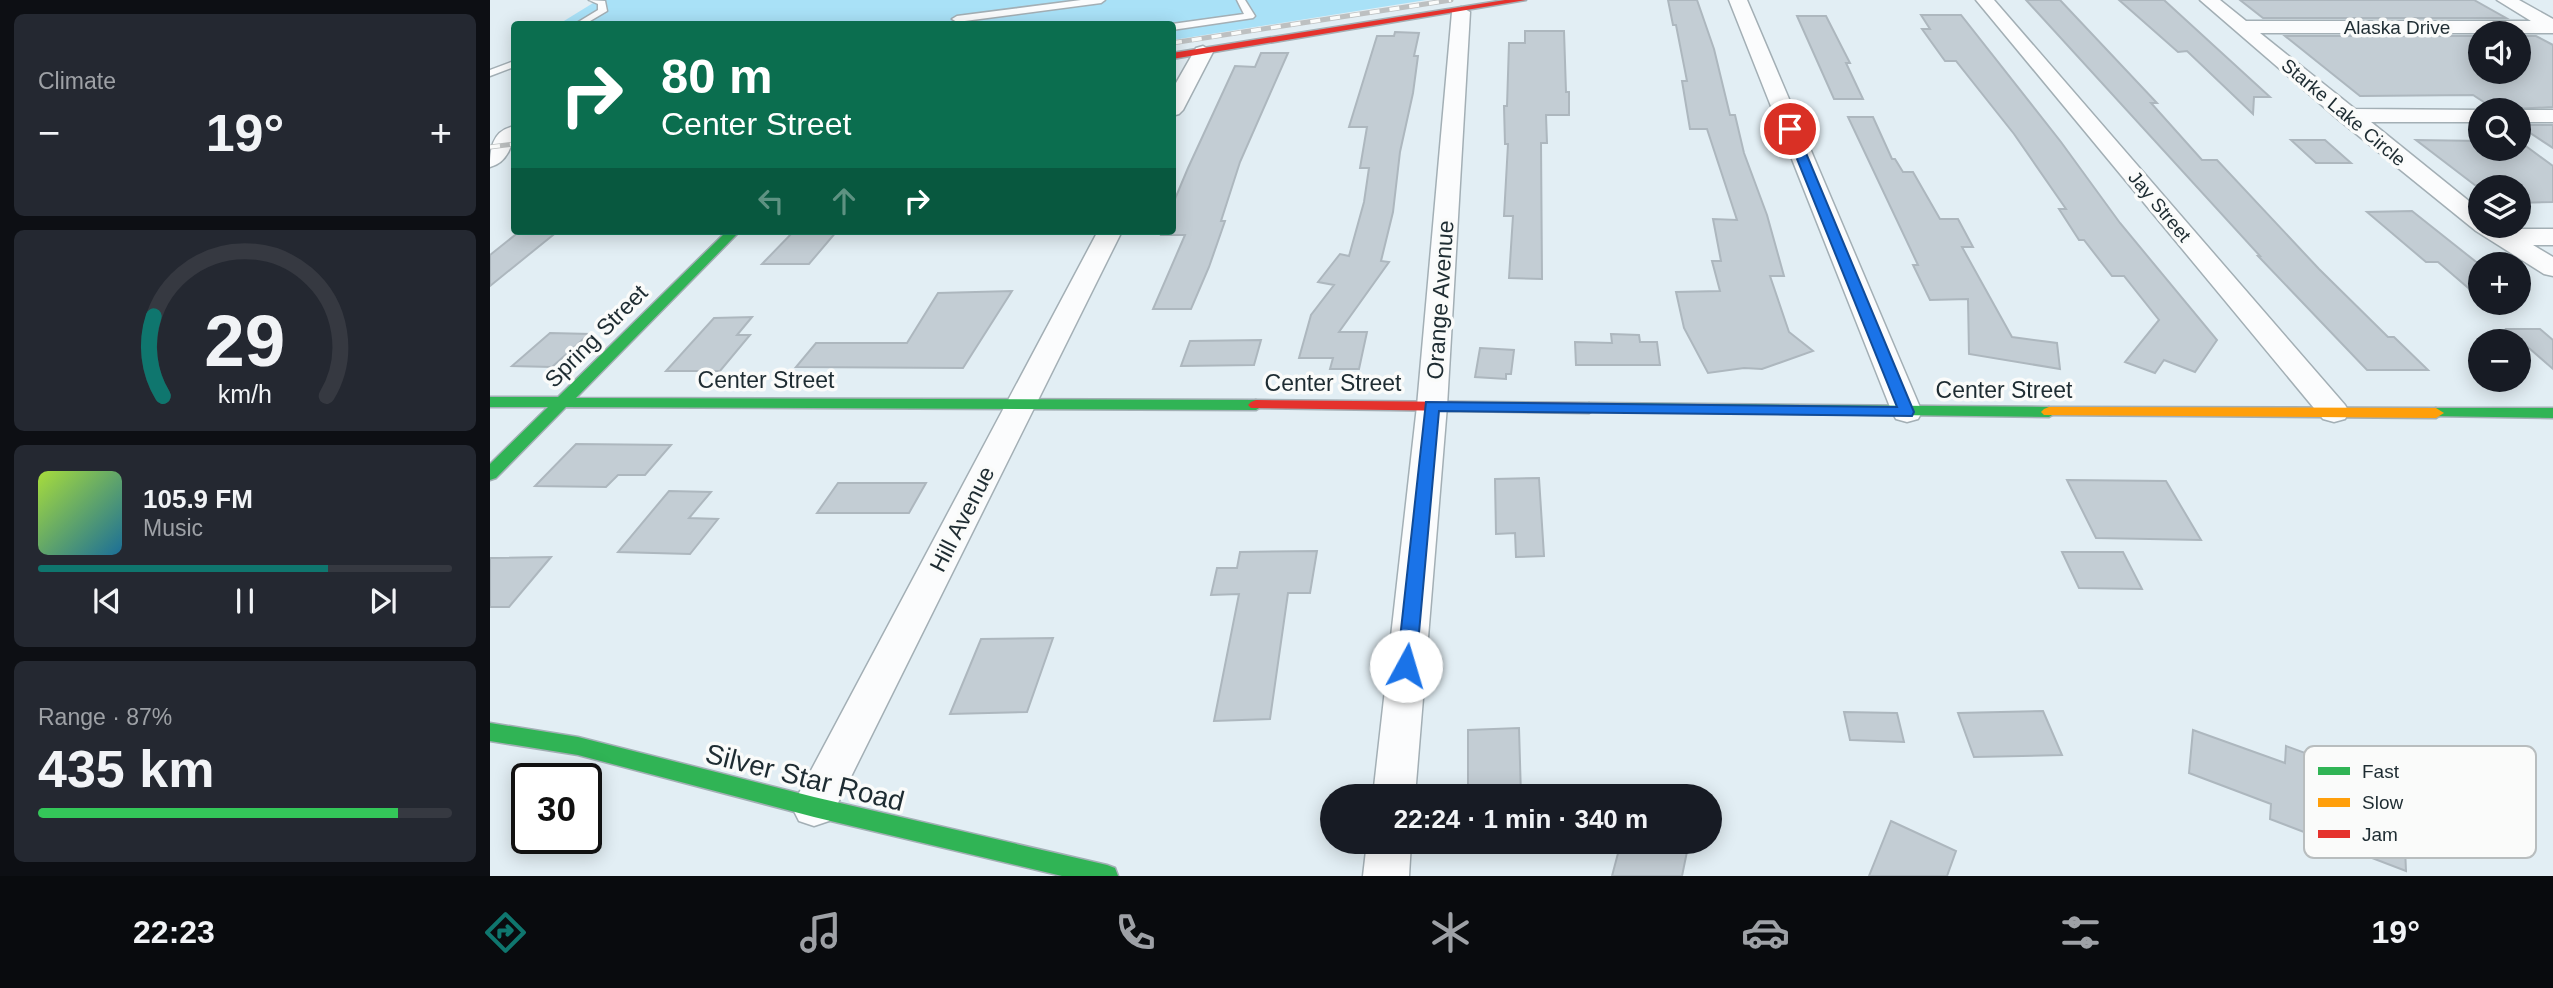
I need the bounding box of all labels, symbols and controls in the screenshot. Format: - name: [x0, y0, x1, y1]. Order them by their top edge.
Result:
- street label: Alaska Drive: [2344, 17, 2450, 38]
- map controls: [2468, 21, 2531, 392]
- button: sound: [2468, 21, 2531, 84]
- icon: right: [546, 49, 637, 140]
- text: 80 m: [661, 49, 773, 103]
- street label: Starke Lake Circle: [2277, 54, 2410, 170]
- text: Climate: [38, 68, 116, 94]
- button: search: [2468, 98, 2531, 161]
- pin: [1760, 99, 1820, 159]
- text: 19°: [206, 104, 284, 162]
- text: Center Street: [661, 106, 851, 142]
- icon: arrive: [1771, 110, 1809, 148]
- text: −: [38, 112, 60, 154]
- text: +: [430, 112, 452, 154]
- street label: Jay Street: [2124, 167, 2196, 246]
- button: layers: [2468, 175, 2531, 238]
- icon: left: [752, 182, 790, 220]
- icon: ahead: [825, 182, 863, 220]
- icon: right: [898, 182, 936, 220]
- street label: Orange Avenue: [1421, 220, 1459, 380]
- button: +: [2468, 252, 2531, 315]
- street label: Spring Street: [539, 279, 653, 393]
- text: 29: [205, 301, 285, 382]
- button: −: [2468, 329, 2531, 392]
- street label: Center Street: [698, 367, 835, 393]
- street label: Center Street: [1265, 370, 1402, 396]
- street label: Center Street: [1936, 377, 2073, 403]
- text: km/h: [218, 380, 272, 408]
- street label: Hill Avenue: [924, 462, 1000, 576]
- text: 105.9 FM: [143, 484, 253, 514]
- text: Music: [143, 515, 203, 541]
- icon: previous: [88, 582, 126, 620]
- icon: pause: [226, 582, 264, 620]
- icon: next: [364, 582, 402, 620]
- position arrow: [1369, 629, 1443, 703]
- text: Range · 87%: [38, 704, 172, 730]
- street label: Silver Star Road: [702, 738, 908, 817]
- text: 435 km: [38, 740, 214, 798]
- legend: [2304, 746, 2536, 858]
- text: Fast: [2362, 761, 2400, 782]
- speed limit sign: 30: [511, 763, 602, 854]
- text: Slow: [2362, 792, 2403, 813]
- text: 22:24 · 1 min · 340 m: [1394, 804, 1648, 834]
- text: Jam: [2362, 824, 2398, 845]
- icon: directions: [481, 908, 530, 957]
- icon: music: [796, 908, 845, 957]
- icon: phone: [1111, 908, 1160, 957]
- icon: climate: [1426, 908, 1475, 957]
- icon: car: [1741, 908, 1790, 957]
- icon: filters: [2056, 908, 2105, 957]
- text: 22:23: [133, 914, 215, 950]
- text: 19°: [2372, 914, 2420, 950]

